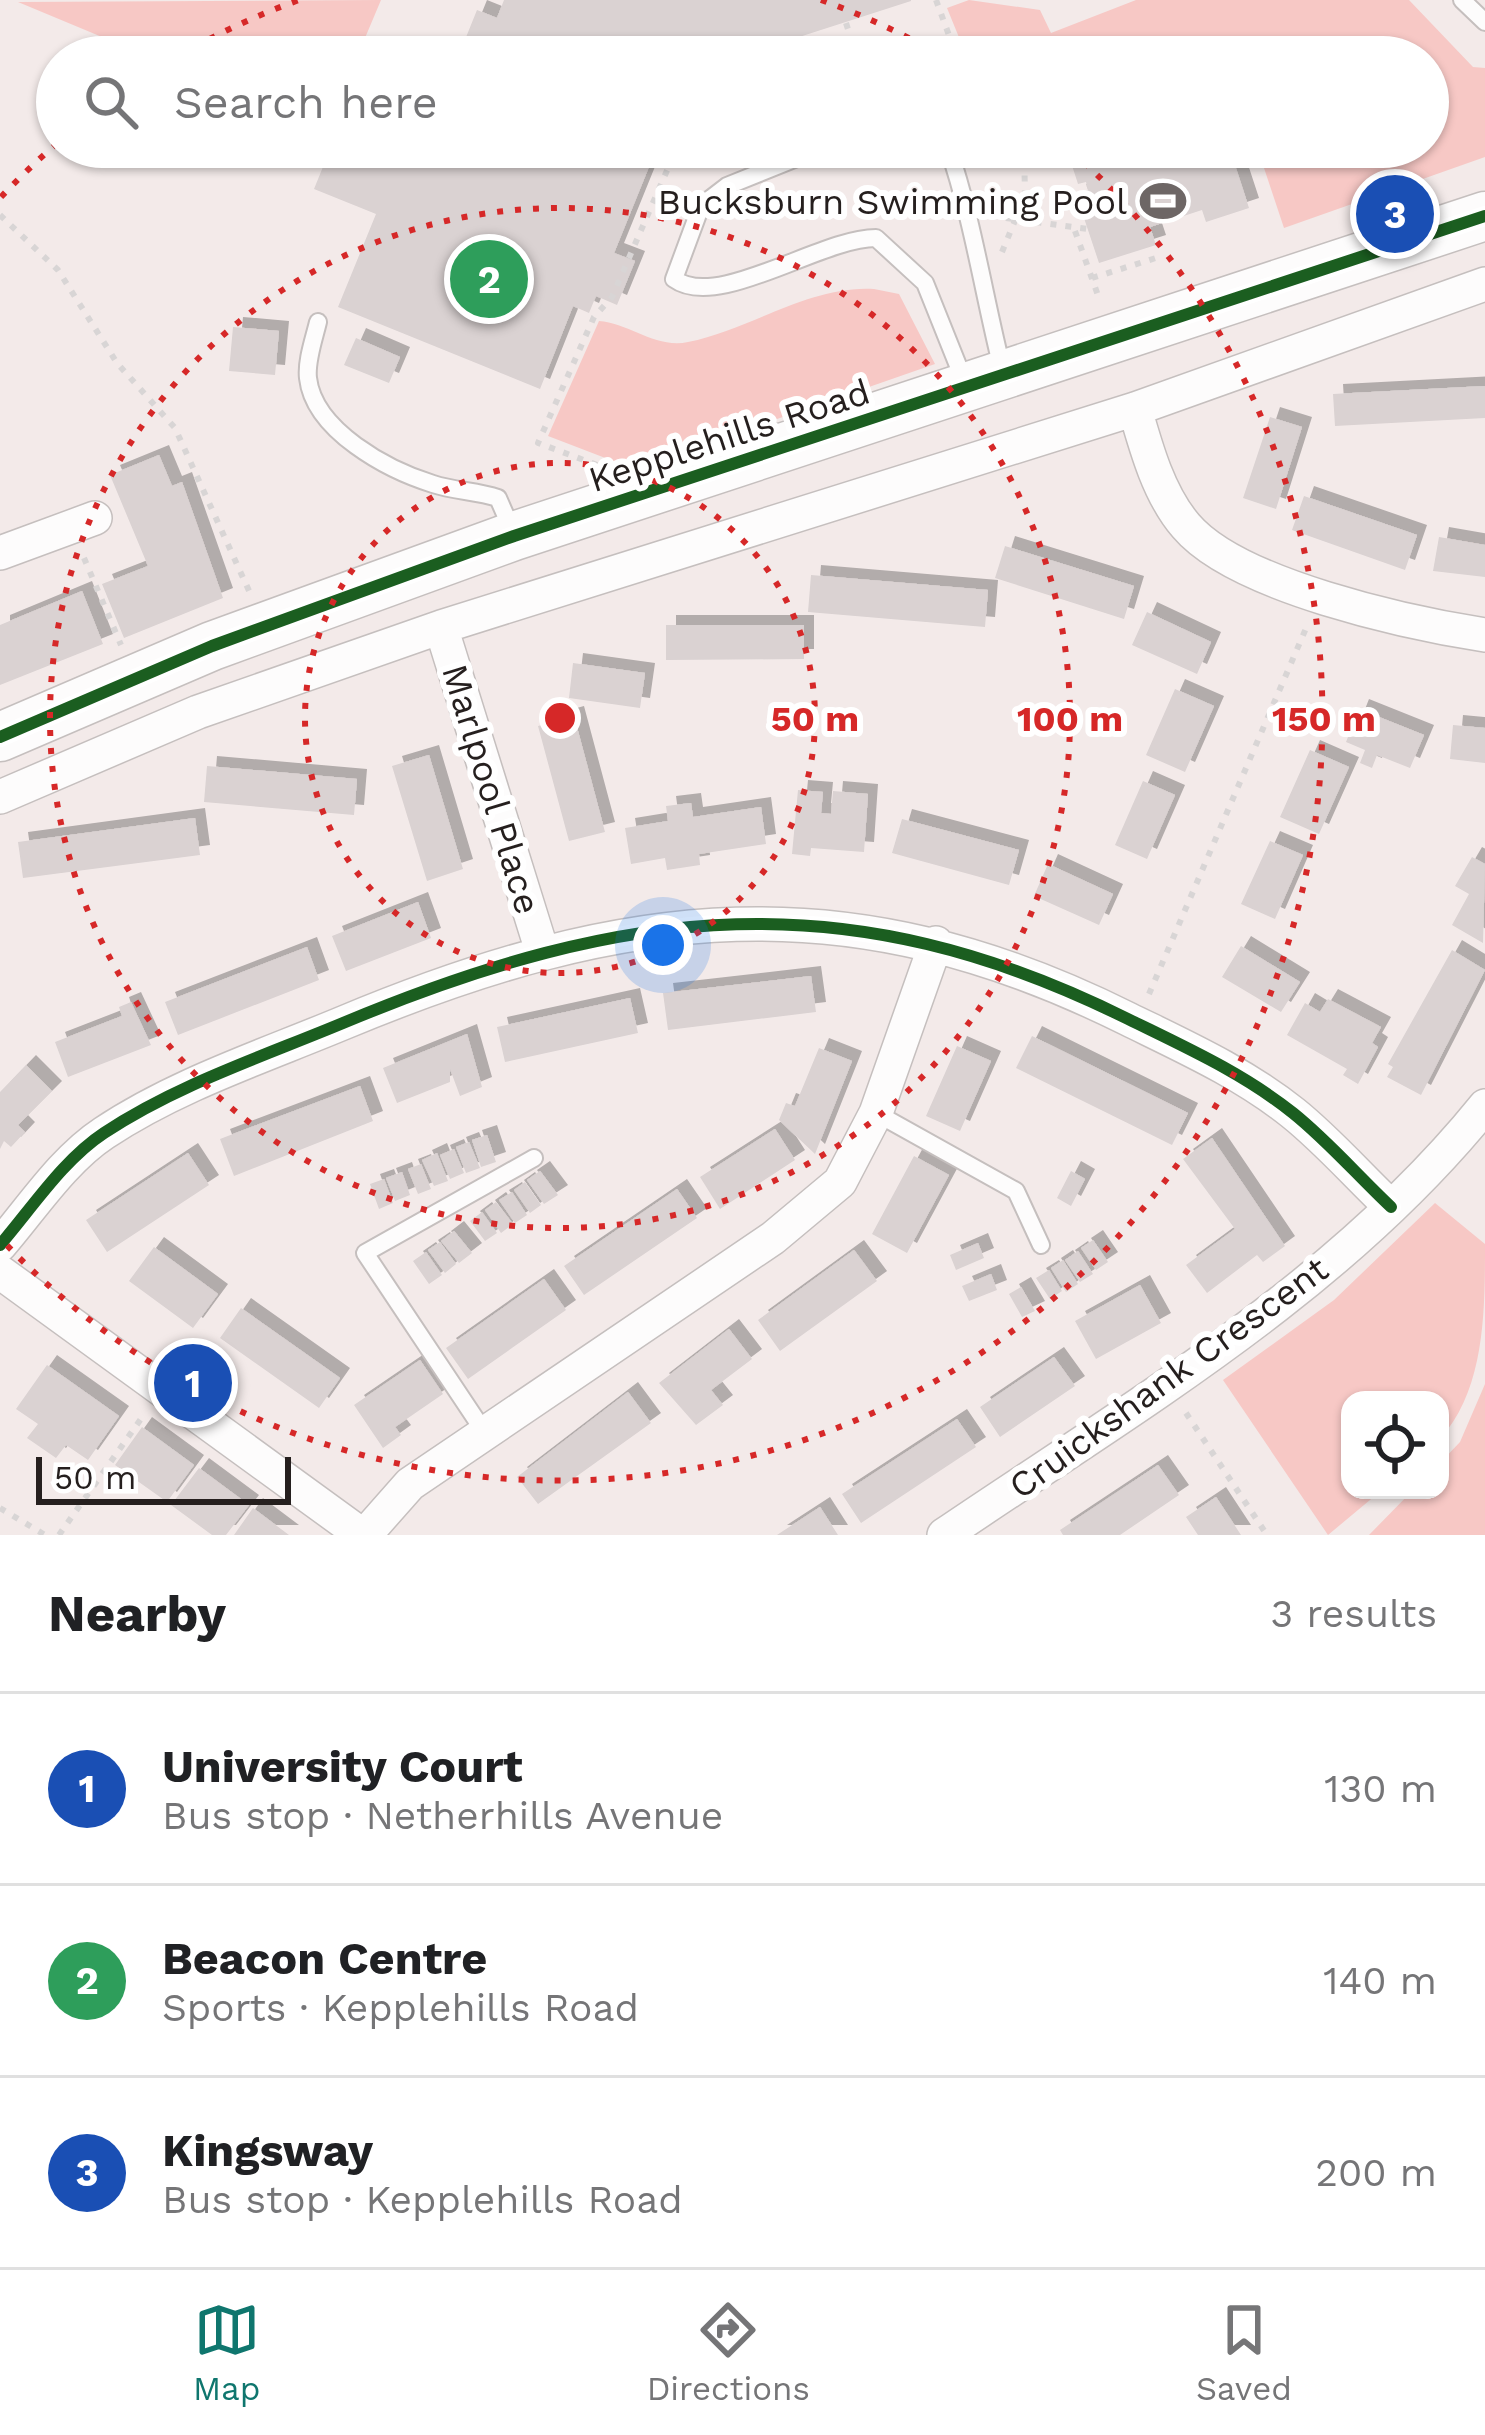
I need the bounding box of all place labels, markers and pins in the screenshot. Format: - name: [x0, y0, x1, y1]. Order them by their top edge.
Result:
- pin: 3: [1356, 169, 1434, 259]
- sports icon: Bucksburn Swimming Pool: [1138, 176, 1188, 226]
- place label: Bucksburn Swimming Pool: [658, 181, 1127, 223]
- pin: 2: [450, 234, 528, 324]
- centre of rings: [539, 697, 581, 739]
- pin: 1: [154, 1338, 232, 1428]

